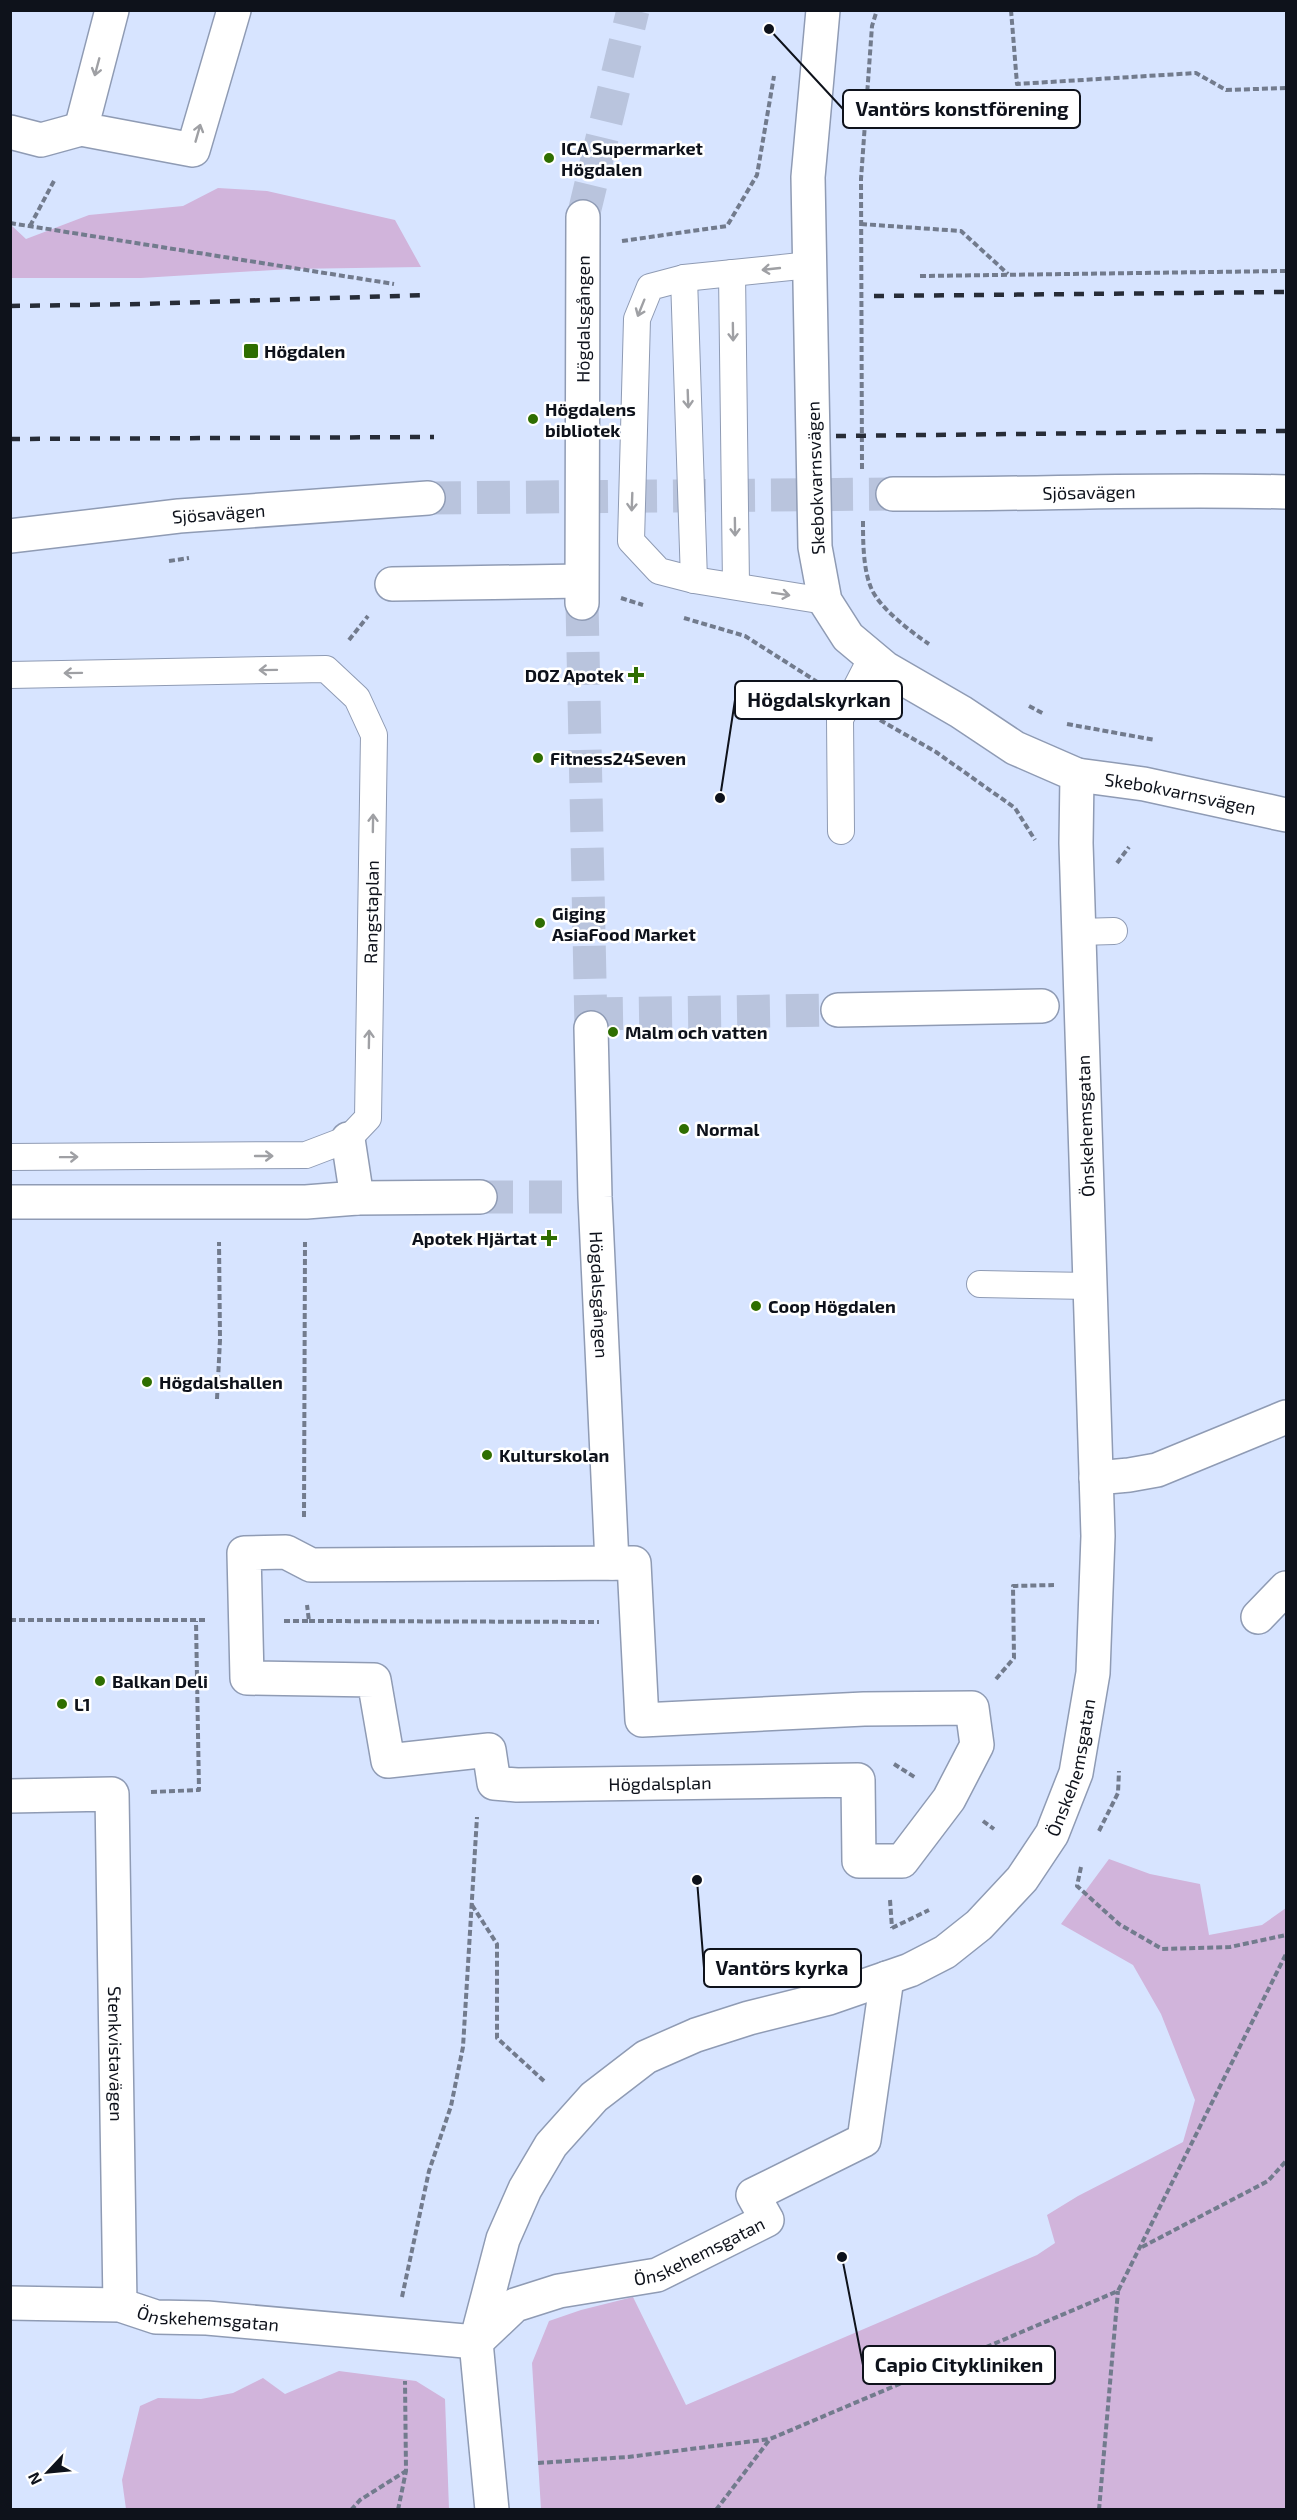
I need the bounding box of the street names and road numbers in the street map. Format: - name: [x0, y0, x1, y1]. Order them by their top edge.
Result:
- street label: Högdalsgången: [572, 255, 594, 383]
- street label: Skebokvarnsvägen: [801, 401, 829, 555]
- street label: Sjösavägen: [1042, 480, 1136, 504]
- street label: Sjösavägen: [171, 499, 266, 528]
- street label: Skebokvarnsvägen: [1103, 768, 1258, 819]
- street label: Rangstaplan: [359, 860, 383, 964]
- street label: Önskehemsgatan: [1072, 1055, 1098, 1197]
- street label: Högdalsgången: [586, 1231, 613, 1359]
- street label: Önskehemsgatan: [1041, 1697, 1099, 1839]
- street label: Högdalsplan: [608, 1771, 712, 1795]
- street label: Stenkvistavägen: [104, 1986, 128, 2122]
- street label: Önskehemsgatan: [632, 2212, 768, 2290]
- street label: Önskehemsgatan: [134, 2301, 280, 2335]

